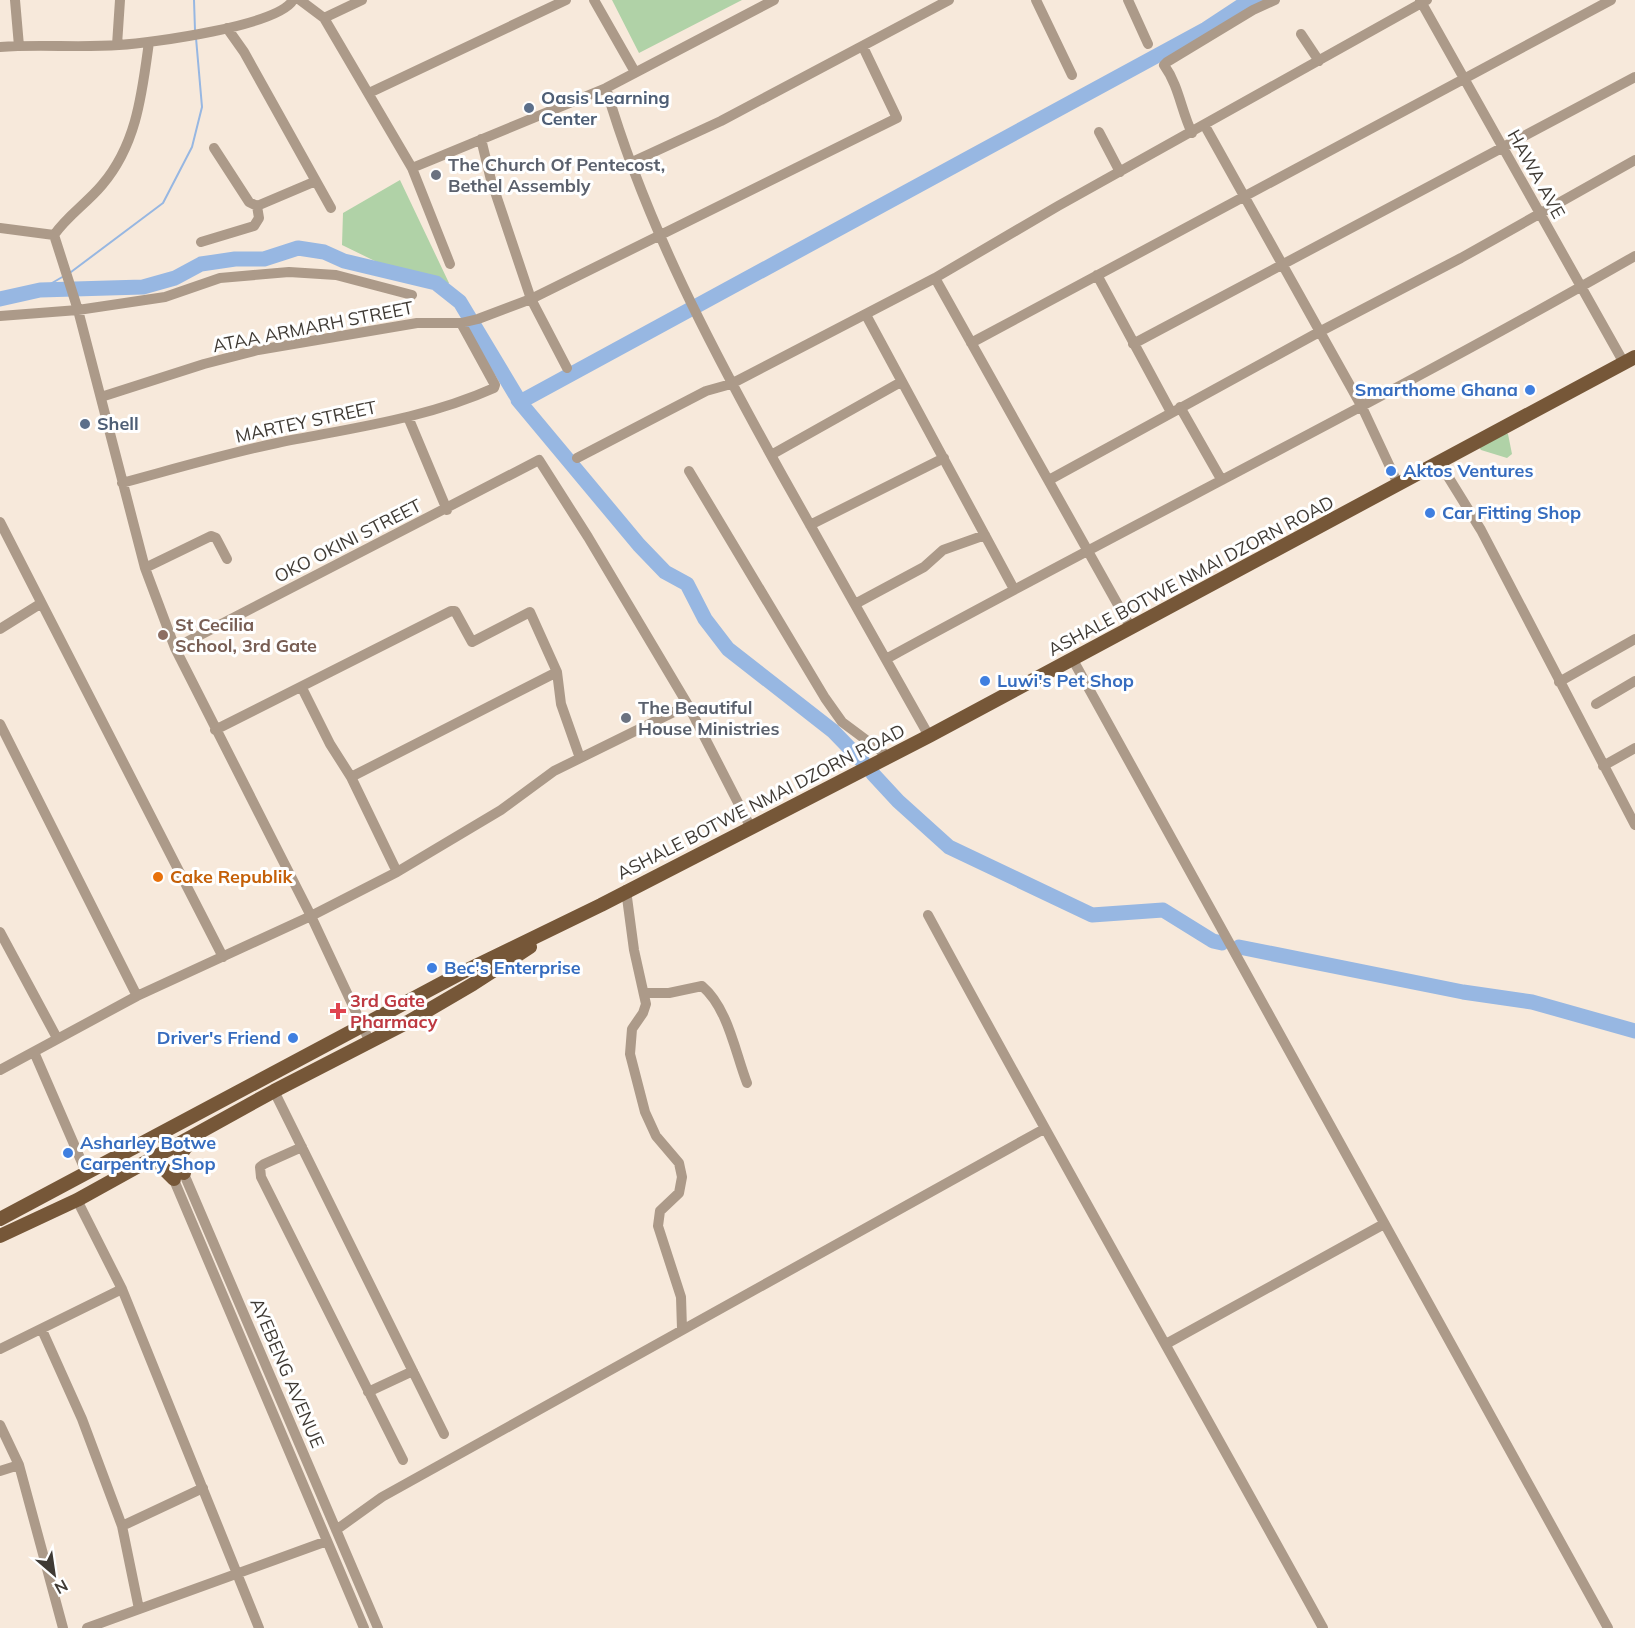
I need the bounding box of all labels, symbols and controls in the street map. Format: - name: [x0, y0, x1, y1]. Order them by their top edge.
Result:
- place label: Oasis Learning Center: [541, 86, 670, 130]
- marker: Oasis Learning Center: [522, 101, 536, 115]
- street label: HAWA AVE: [1503, 125, 1570, 222]
- place label: The Church Of Pentecost, Bethel Assembly: [448, 153, 665, 197]
- marker: The Church Of Pentecost, Bethel Assembly: [429, 168, 443, 182]
- street label: ATAA ARMARH STREET: [211, 296, 415, 357]
- place label: Smarthome Ghana: [1355, 378, 1518, 401]
- marker: Smarthome Ghana: [1523, 383, 1537, 397]
- street label: MARTEY STREET: [233, 395, 379, 448]
- place label: Shell: [97, 412, 139, 435]
- marker: Shell: [78, 417, 92, 431]
- place label: Aktos Ventures: [1403, 459, 1533, 482]
- marker: Aktos Ventures: [1384, 464, 1398, 478]
- street label: ASHALE BOTWE NMAI DZORN ROAD: [1044, 490, 1338, 661]
- street label: OKO OKINI STREET: [270, 493, 425, 588]
- place label: Car Fitting Shop: [1442, 501, 1581, 524]
- marker: Car Fitting Shop: [1423, 506, 1437, 520]
- place label: St Cecilia School, 3rd Gate: [175, 613, 317, 657]
- marker: St Cecilia School, 3rd Gate: [156, 628, 170, 642]
- place label: Luwi's Pet Shop: [997, 669, 1134, 692]
- marker: Luwi's Pet Shop: [978, 674, 992, 688]
- place label: The Beautiful House Ministries: [638, 696, 779, 740]
- marker: The Beautiful House Ministries: [619, 711, 633, 725]
- street label: ASHALE BOTWE NMAI DZORN ROAD: [613, 719, 909, 885]
- place label: Cake Republik: [170, 865, 293, 888]
- marker: Cake Republik: [151, 870, 165, 884]
- place label: Bec's Enterprise: [444, 956, 581, 979]
- marker: Bec's Enterprise: [425, 961, 439, 975]
- place label: 3rd Gate Pharmacy: [350, 989, 438, 1033]
- marker: 3rd Gate Pharmacy: [331, 1004, 345, 1018]
- place label: Driver's Friend: [157, 1026, 281, 1049]
- marker: Driver's Friend: [286, 1031, 300, 1045]
- place label: Asharley Botwe Carpentry Shop: [80, 1131, 216, 1175]
- marker: Asharley Botwe Carpentry Shop: [61, 1146, 75, 1160]
- street label: AYEBENG AVENUE: [246, 1294, 329, 1451]
- north arrow: [24, 1544, 84, 1604]
- text: N: [51, 1575, 71, 1599]

